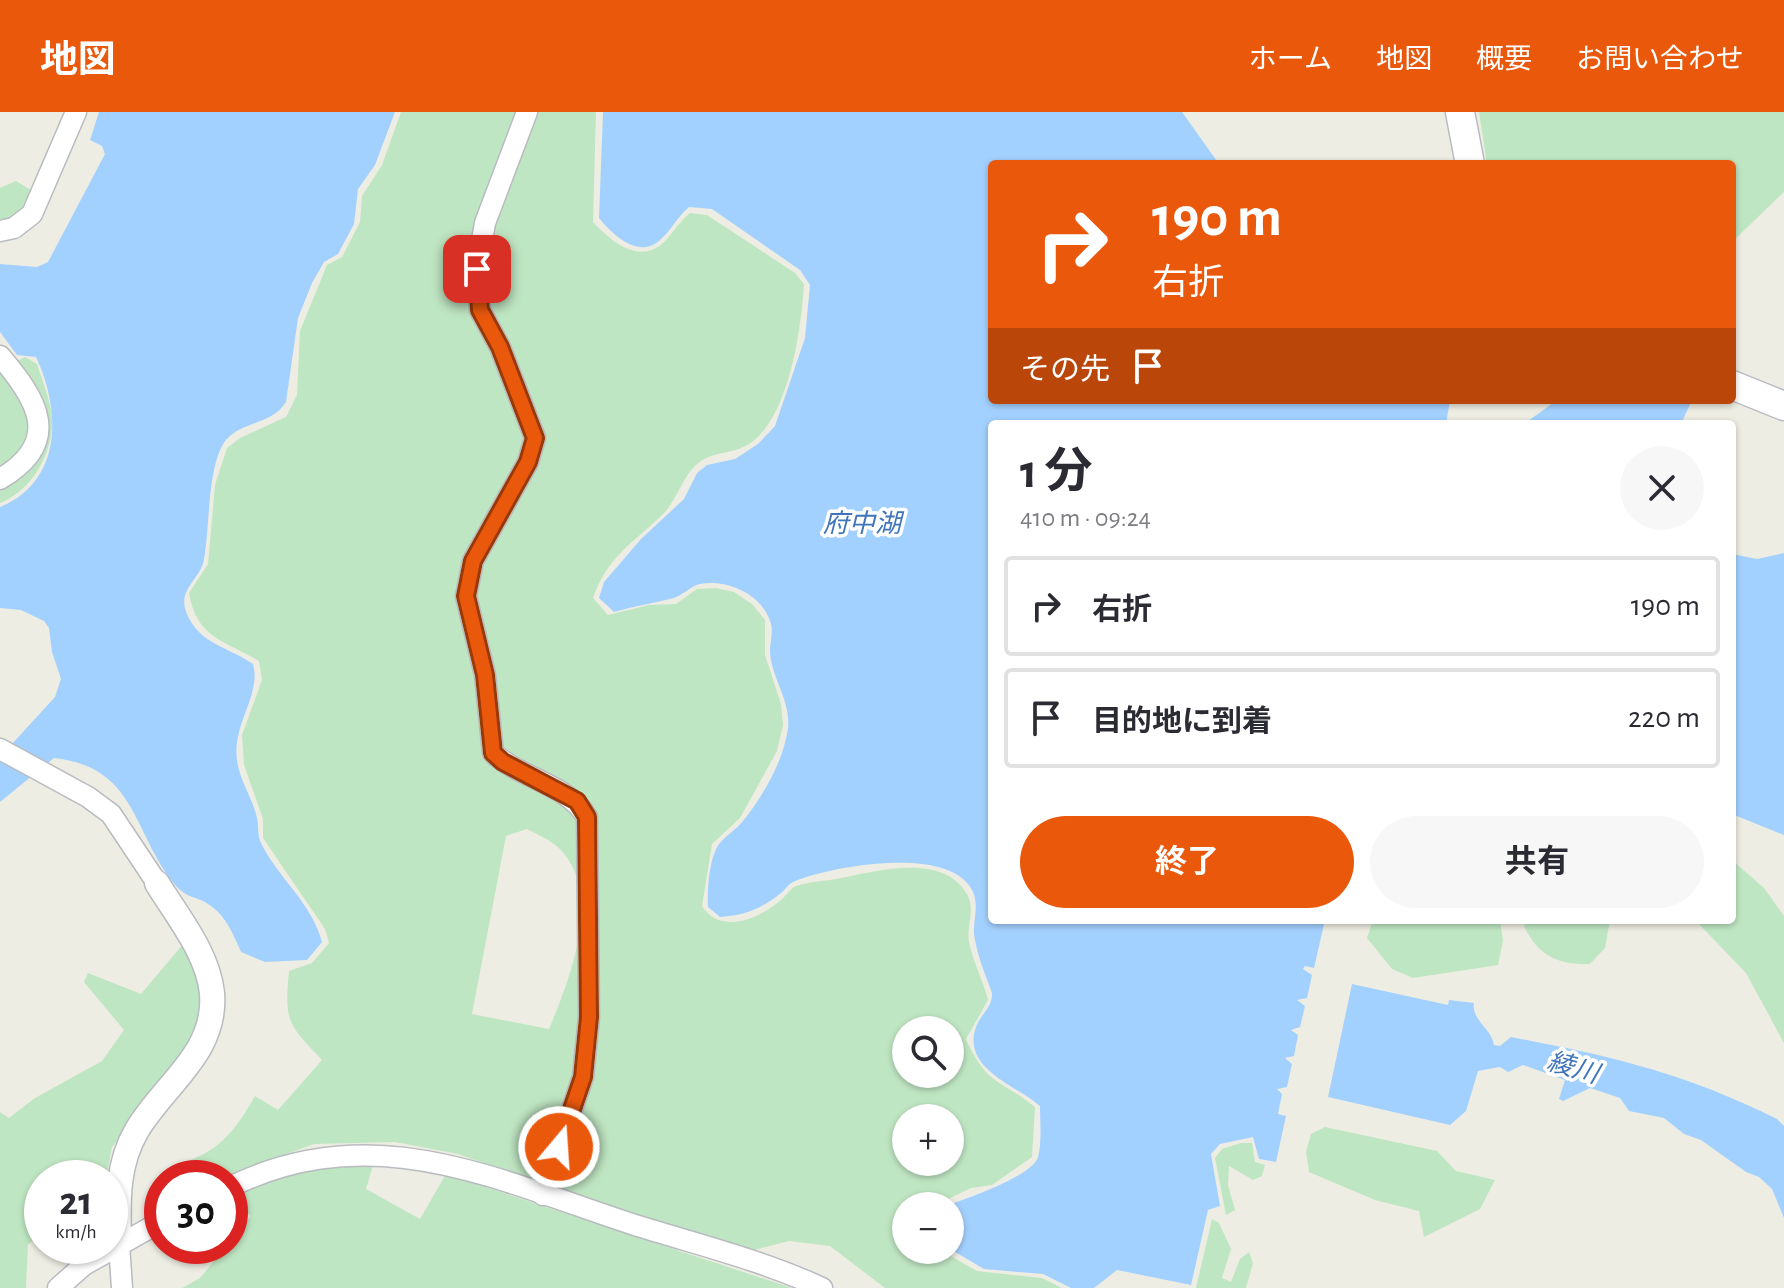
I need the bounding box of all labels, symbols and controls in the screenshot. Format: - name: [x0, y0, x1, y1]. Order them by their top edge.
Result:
- text: 地図: [40, 42, 116, 80]
- text: ホーム: [1249, 46, 1332, 74]
- text: 地図: [1376, 46, 1432, 74]
- text: 概要: [1476, 46, 1532, 74]
- text: お問い合わせ: [1576, 46, 1744, 74]
- text: 190 m: [1152, 190, 1282, 246]
- icon: right: [1020, 192, 1124, 296]
- pin: [443, 235, 511, 303]
- icon: arrive: [455, 247, 499, 291]
- text: 右折: [1152, 265, 1224, 301]
- icon: arrive: [1126, 344, 1170, 388]
- text: その先: [1020, 355, 1110, 385]
- button: close: [1620, 446, 1704, 530]
- text: 1 分: [1020, 449, 1093, 497]
- text: 410 m · 09:24: [1020, 505, 1151, 531]
- water label: 府中湖: [823, 510, 905, 537]
- icon: right: [1024, 584, 1068, 628]
- text: 190 m: [1631, 591, 1700, 621]
- text: 右折: [1092, 595, 1152, 625]
- icon: arrive: [1024, 696, 1068, 740]
- text: 220 m: [1628, 703, 1700, 733]
- text: 目的地に到着: [1092, 707, 1272, 737]
- button: 終了: [1020, 816, 1354, 908]
- button: 共有: [1370, 816, 1704, 908]
- map controls: [892, 1016, 964, 1264]
- button: search: [892, 1016, 964, 1088]
- water label: 綾川: [1544, 1047, 1605, 1088]
- button: +: [892, 1104, 964, 1176]
- position arrow: [517, 1105, 601, 1189]
- speed limit sign: 30: [144, 1160, 248, 1264]
- text: 21: [59, 1182, 93, 1222]
- button: −: [892, 1192, 964, 1264]
- text: km/h: [55, 1222, 97, 1242]

